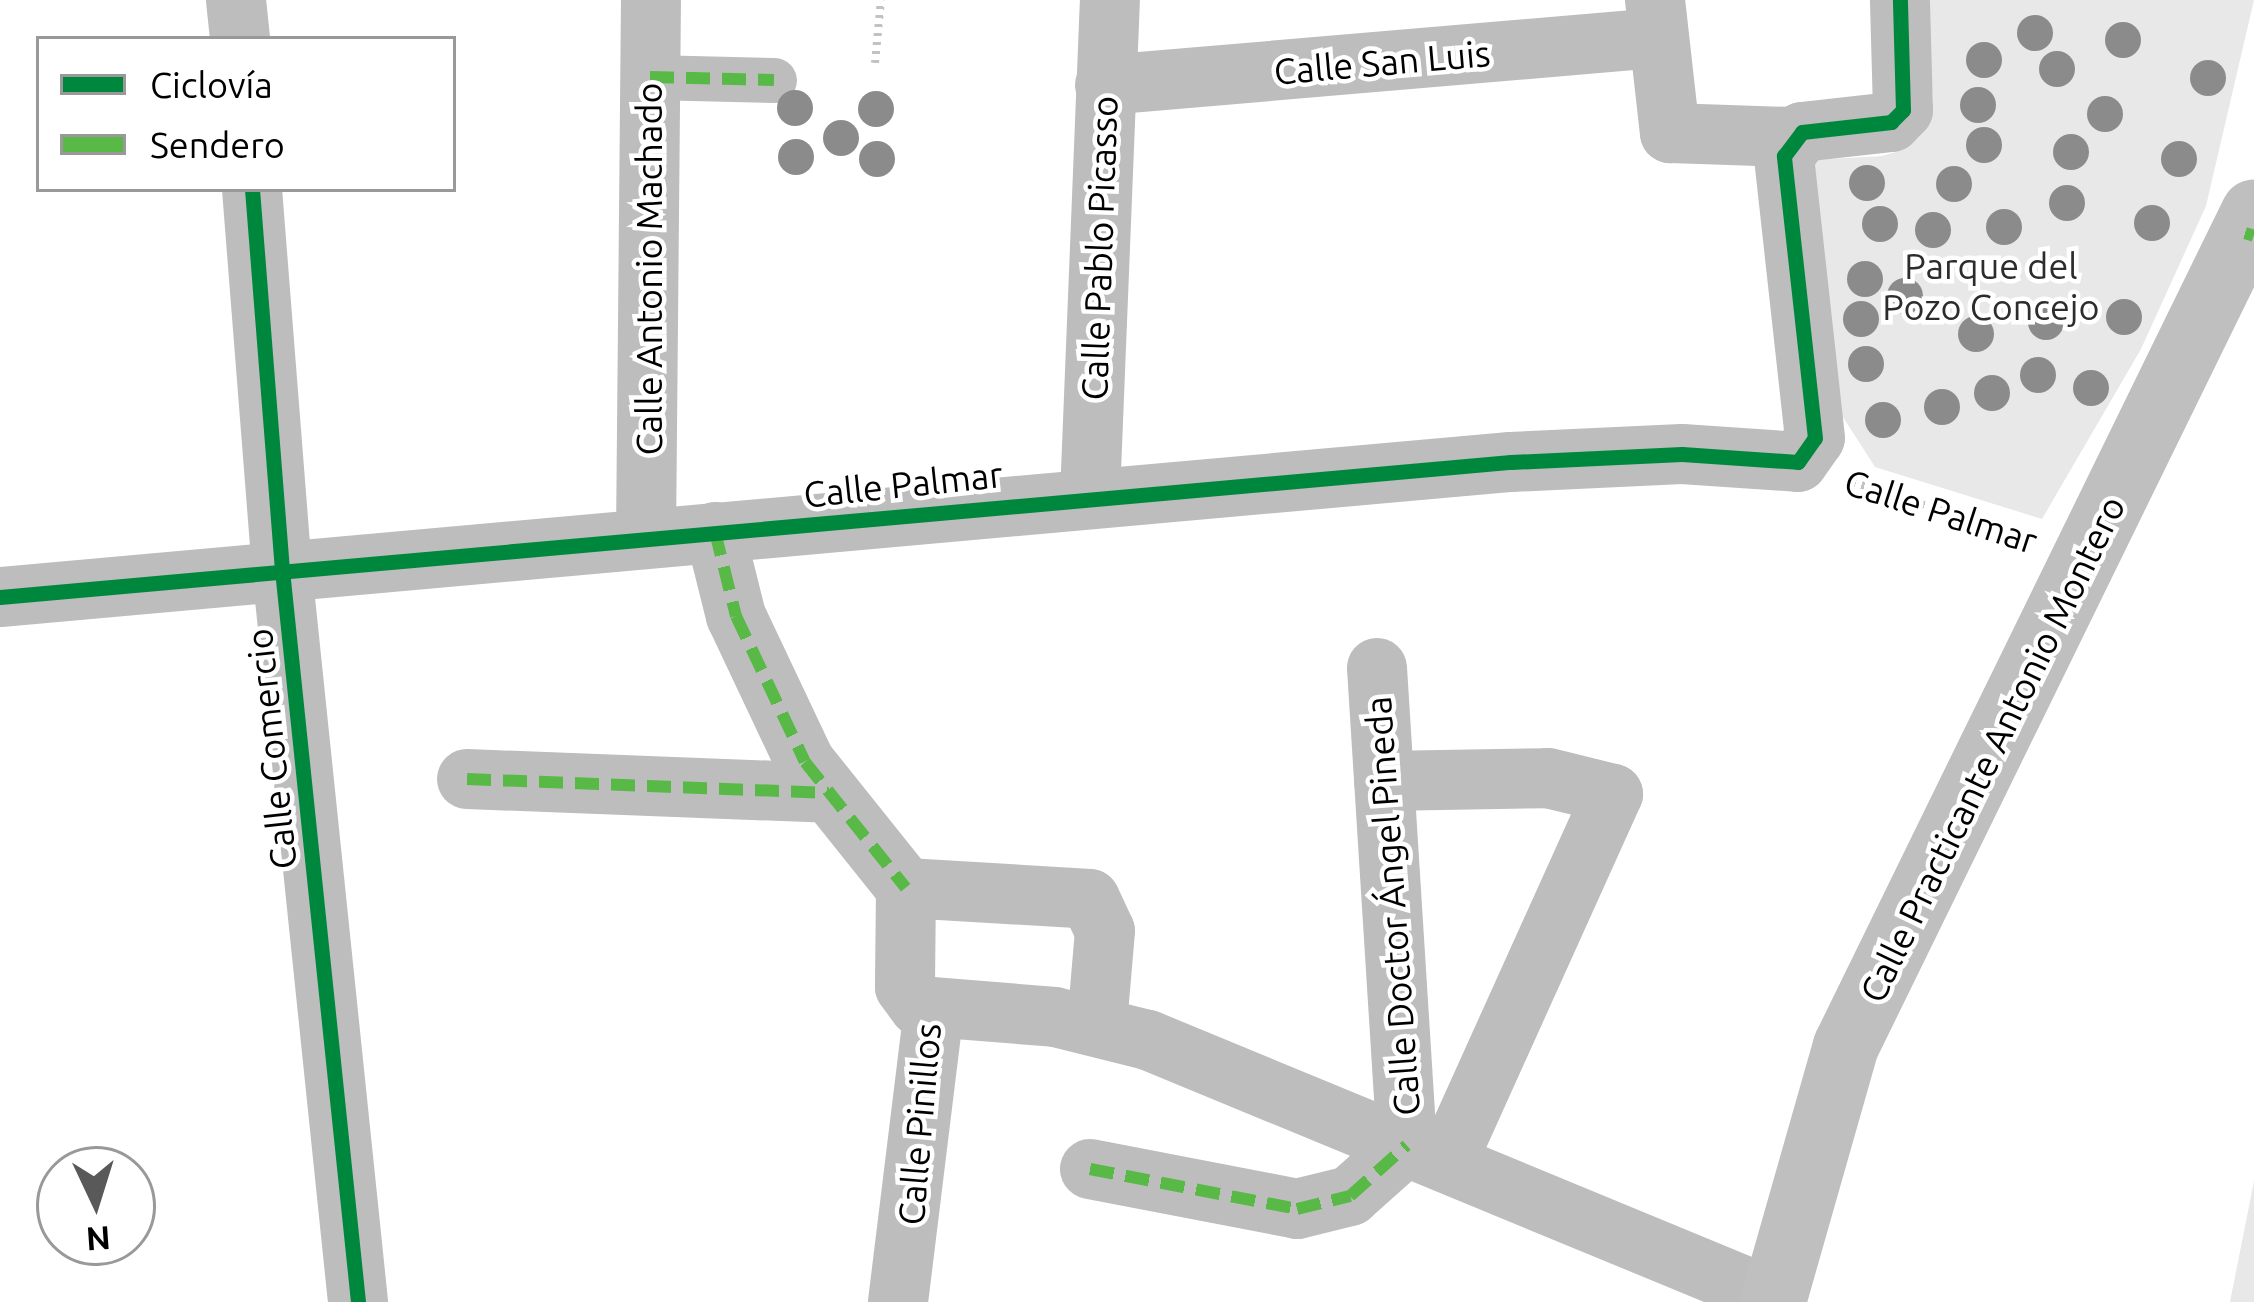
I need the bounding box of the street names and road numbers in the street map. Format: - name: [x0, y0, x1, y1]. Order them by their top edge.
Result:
- street label: Calle San Luis: [1272, 31, 1492, 93]
- street label: Calle Antonio Machado: [627, 83, 671, 455]
- street label: Calle Pablo Picasso: [1072, 95, 1126, 401]
- street label: Calle Palmar: [801, 452, 1005, 516]
- street label: Calle Palmar: [1839, 460, 2043, 562]
- street label: Calle Practicante Antonio Montero: [1850, 489, 2134, 1009]
- street label: Calle Comercio: [237, 627, 305, 871]
- street label: Calle Doctor Ángel Pineda: [1356, 695, 1428, 1117]
- street label: Calle Pinillos: [889, 1021, 949, 1227]

